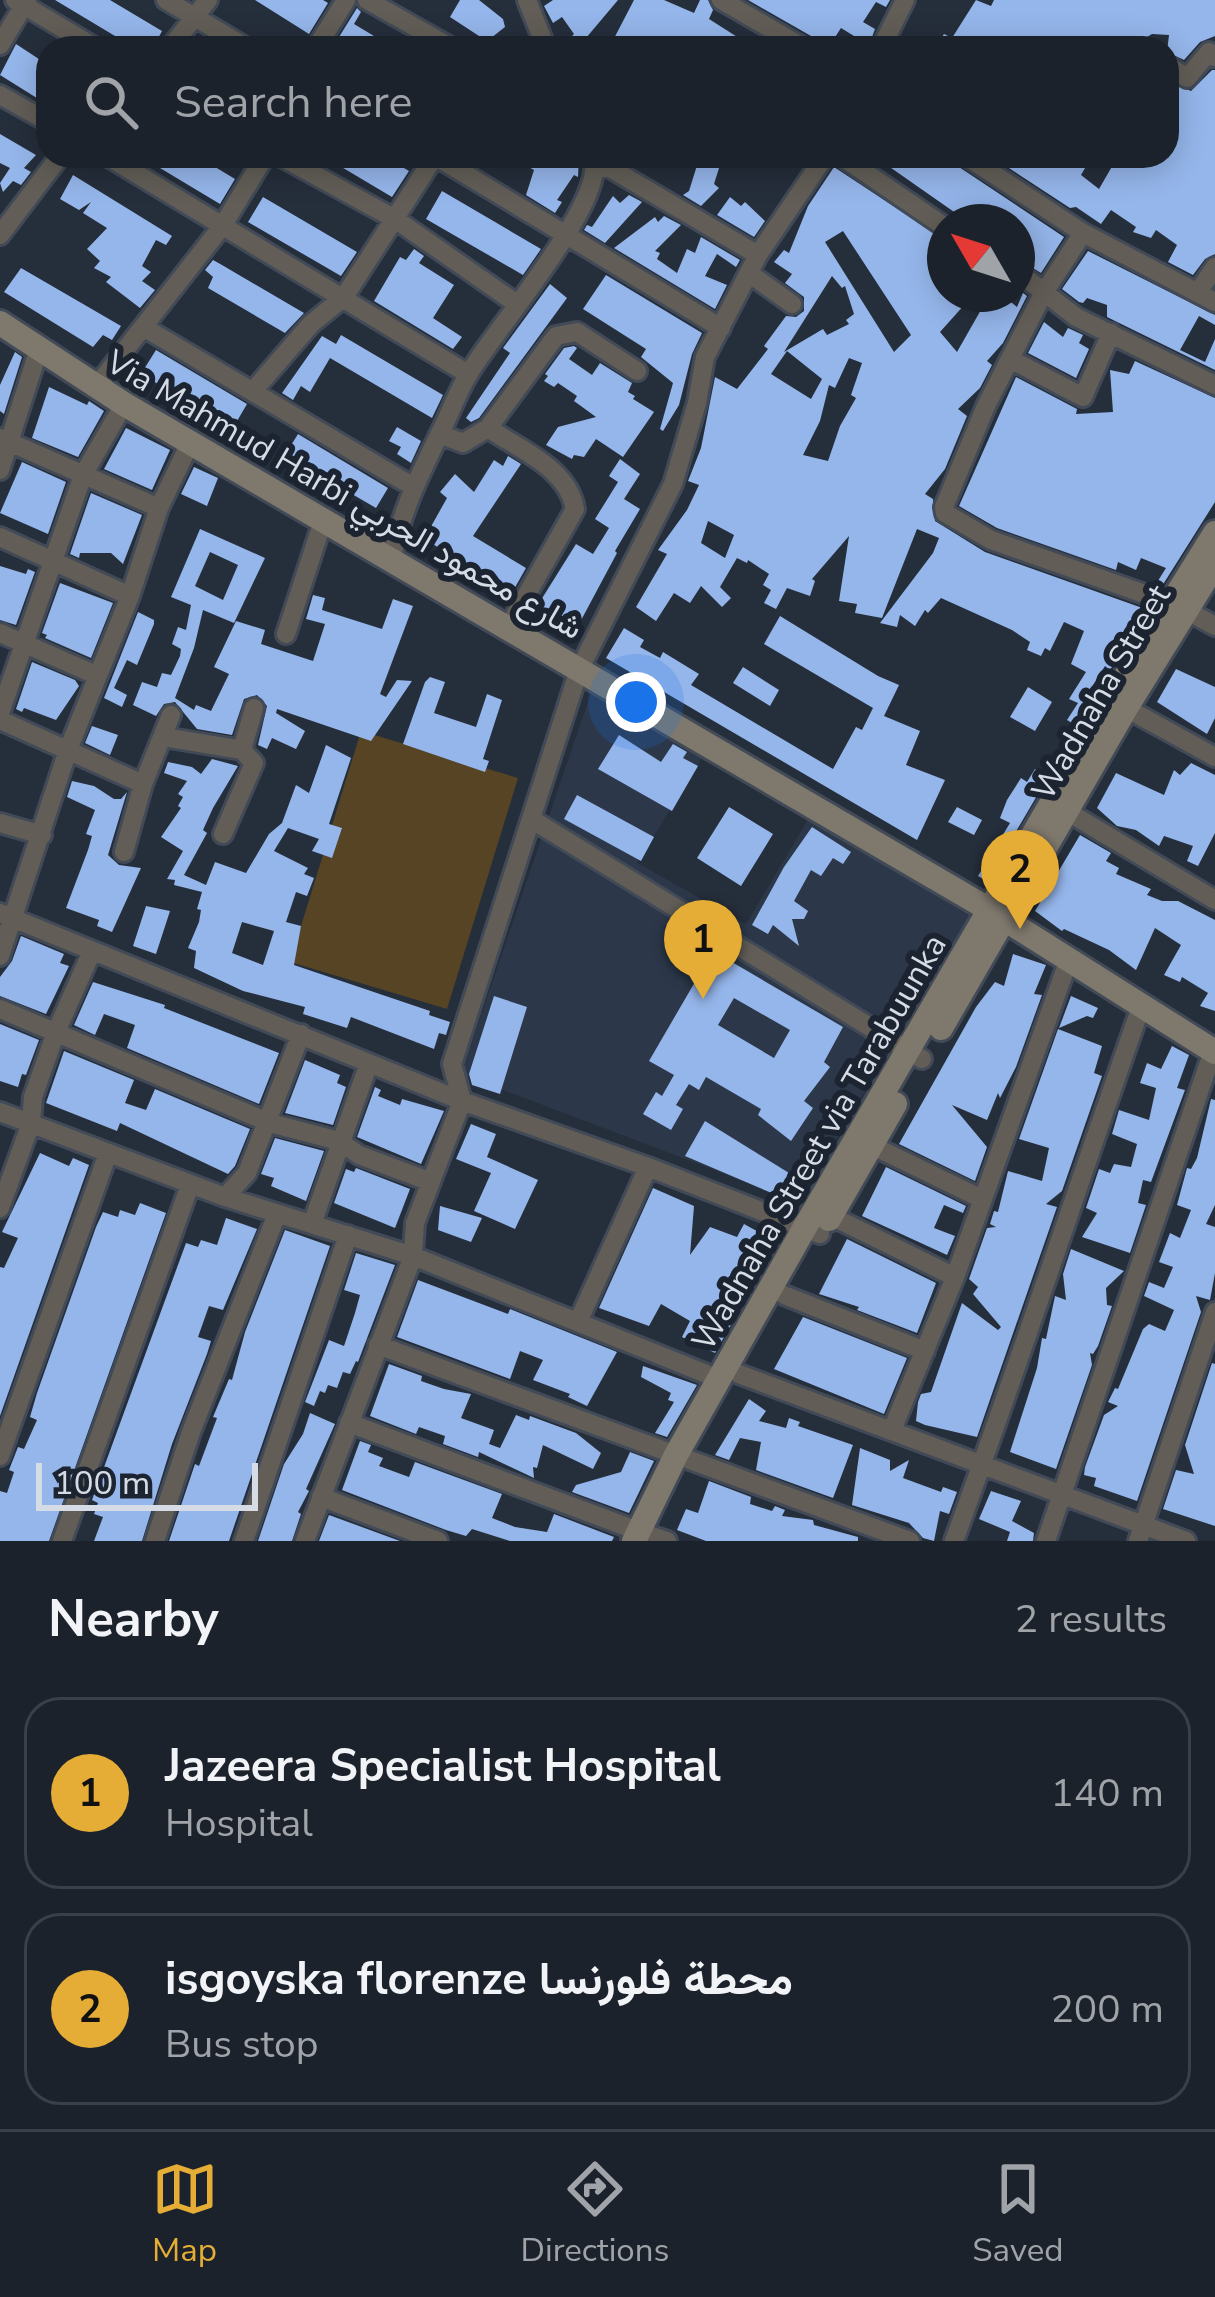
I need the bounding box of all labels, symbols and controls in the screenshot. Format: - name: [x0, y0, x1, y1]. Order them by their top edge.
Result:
- search box: [36, 36, 1179, 168]
- icon: search: [78, 69, 144, 135]
- text: Search here: [174, 72, 413, 133]
- north arrow: [927, 204, 1035, 312]
- street label: Via Mahmud Harbi شارع محمود الحربي: [95, 339, 591, 653]
- street label: Wadnaha Street: [1021, 576, 1182, 809]
- your location: [606, 672, 666, 732]
- pin: 2: [981, 830, 1059, 929]
- pin: 1: [664, 900, 742, 999]
- street label: Wadnaha Street via Tarabuunka: [681, 926, 957, 1359]
- scale bar: [36, 1457, 258, 1510]
- text: 100 m: [54, 1461, 150, 1506]
- text: Nearby: [48, 1584, 219, 1654]
- text: 2 results: [1015, 1593, 1167, 1646]
- text: Jazeera Specialist Hospital: [165, 1736, 721, 1797]
- text: 1: [78, 1767, 102, 1820]
- text: 140 m: [1050, 1767, 1164, 1820]
- text: Hospital: [165, 1797, 313, 1850]
- text: isgoyska florenze محطة فلورنسا: [165, 1949, 793, 2010]
- text: 2: [78, 1983, 102, 2036]
- text: 200 m: [1050, 1983, 1164, 2036]
- text: Bus stop: [165, 2018, 318, 2071]
- tab: Map: [152, 2156, 218, 2273]
- tab: Directions: [521, 2156, 669, 2273]
- tab: Saved: [972, 2156, 1063, 2273]

